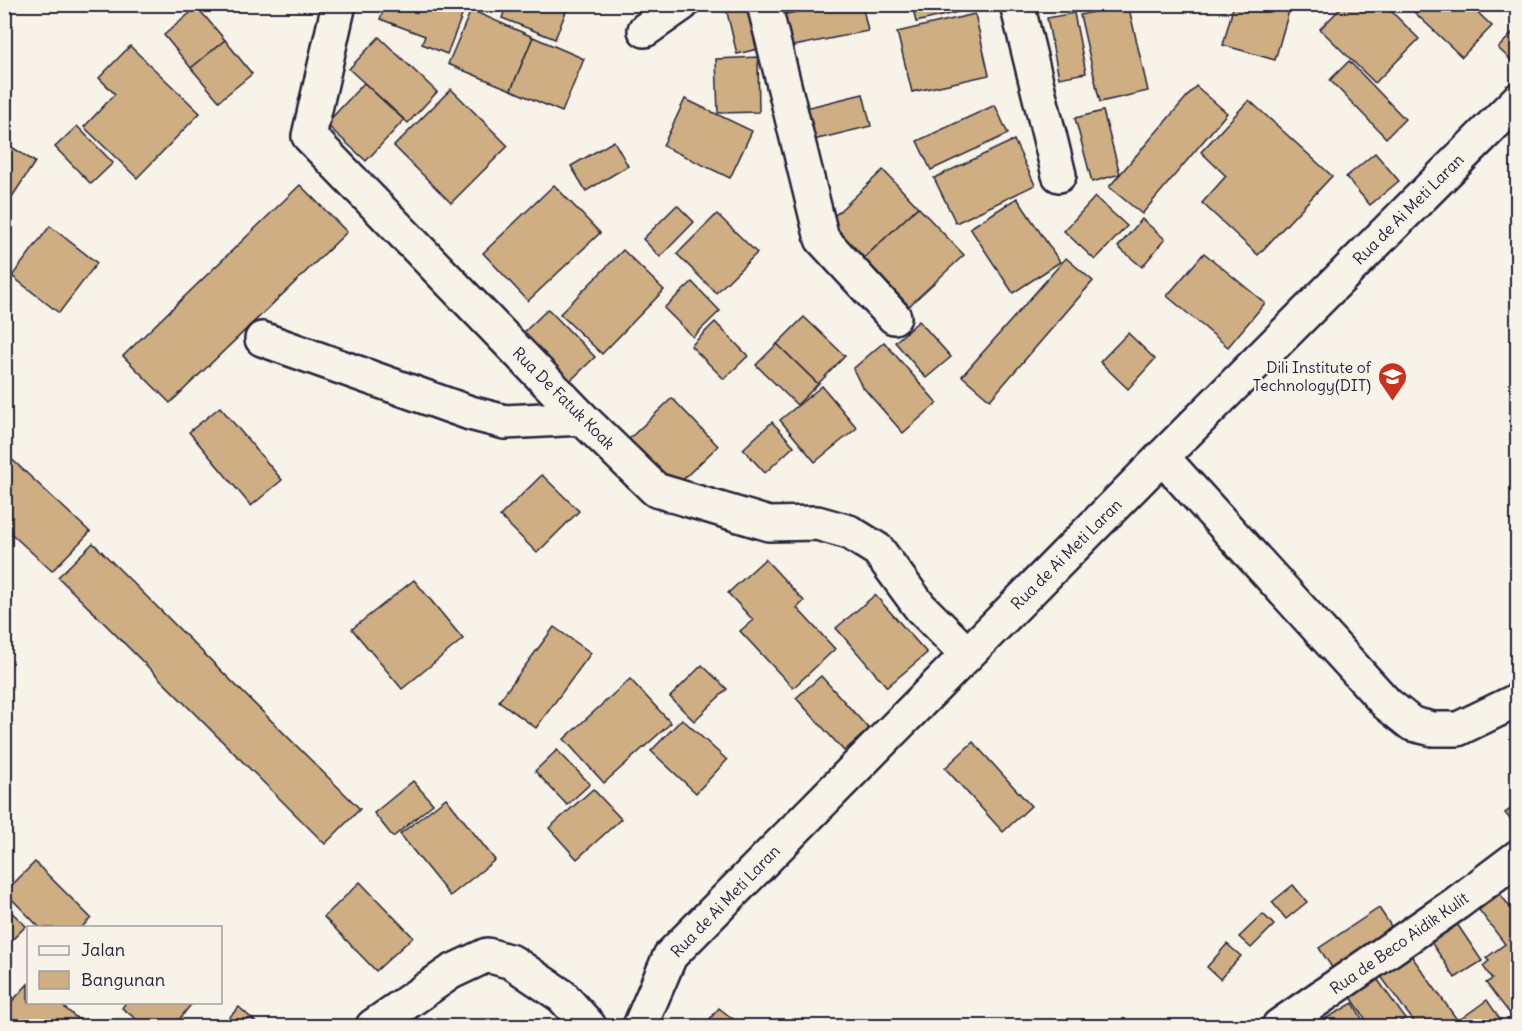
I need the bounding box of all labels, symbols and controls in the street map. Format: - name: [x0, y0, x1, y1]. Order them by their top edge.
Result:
- street label: Rua de Ai Meti Laran: [1348, 149, 1468, 269]
- street label: Rua De Fatuk Koak: [509, 343, 619, 453]
- place label: Dili Institute of Technology(DIT): [1253, 357, 1372, 395]
- school or university icon: Dili Institute of Technology(DIT): [1376, 360, 1408, 402]
- street label: Rua de Ai Meti Laran: [1006, 494, 1126, 614]
- street label: Rua de Ai Meti Laran: [666, 841, 784, 961]
- street label: Rua de Beco Aidik Kulit: [1326, 887, 1473, 998]
- legend: [27, 926, 222, 1004]
- text: Jalan: [81, 938, 125, 961]
- text: Bangunan: [81, 968, 165, 991]

